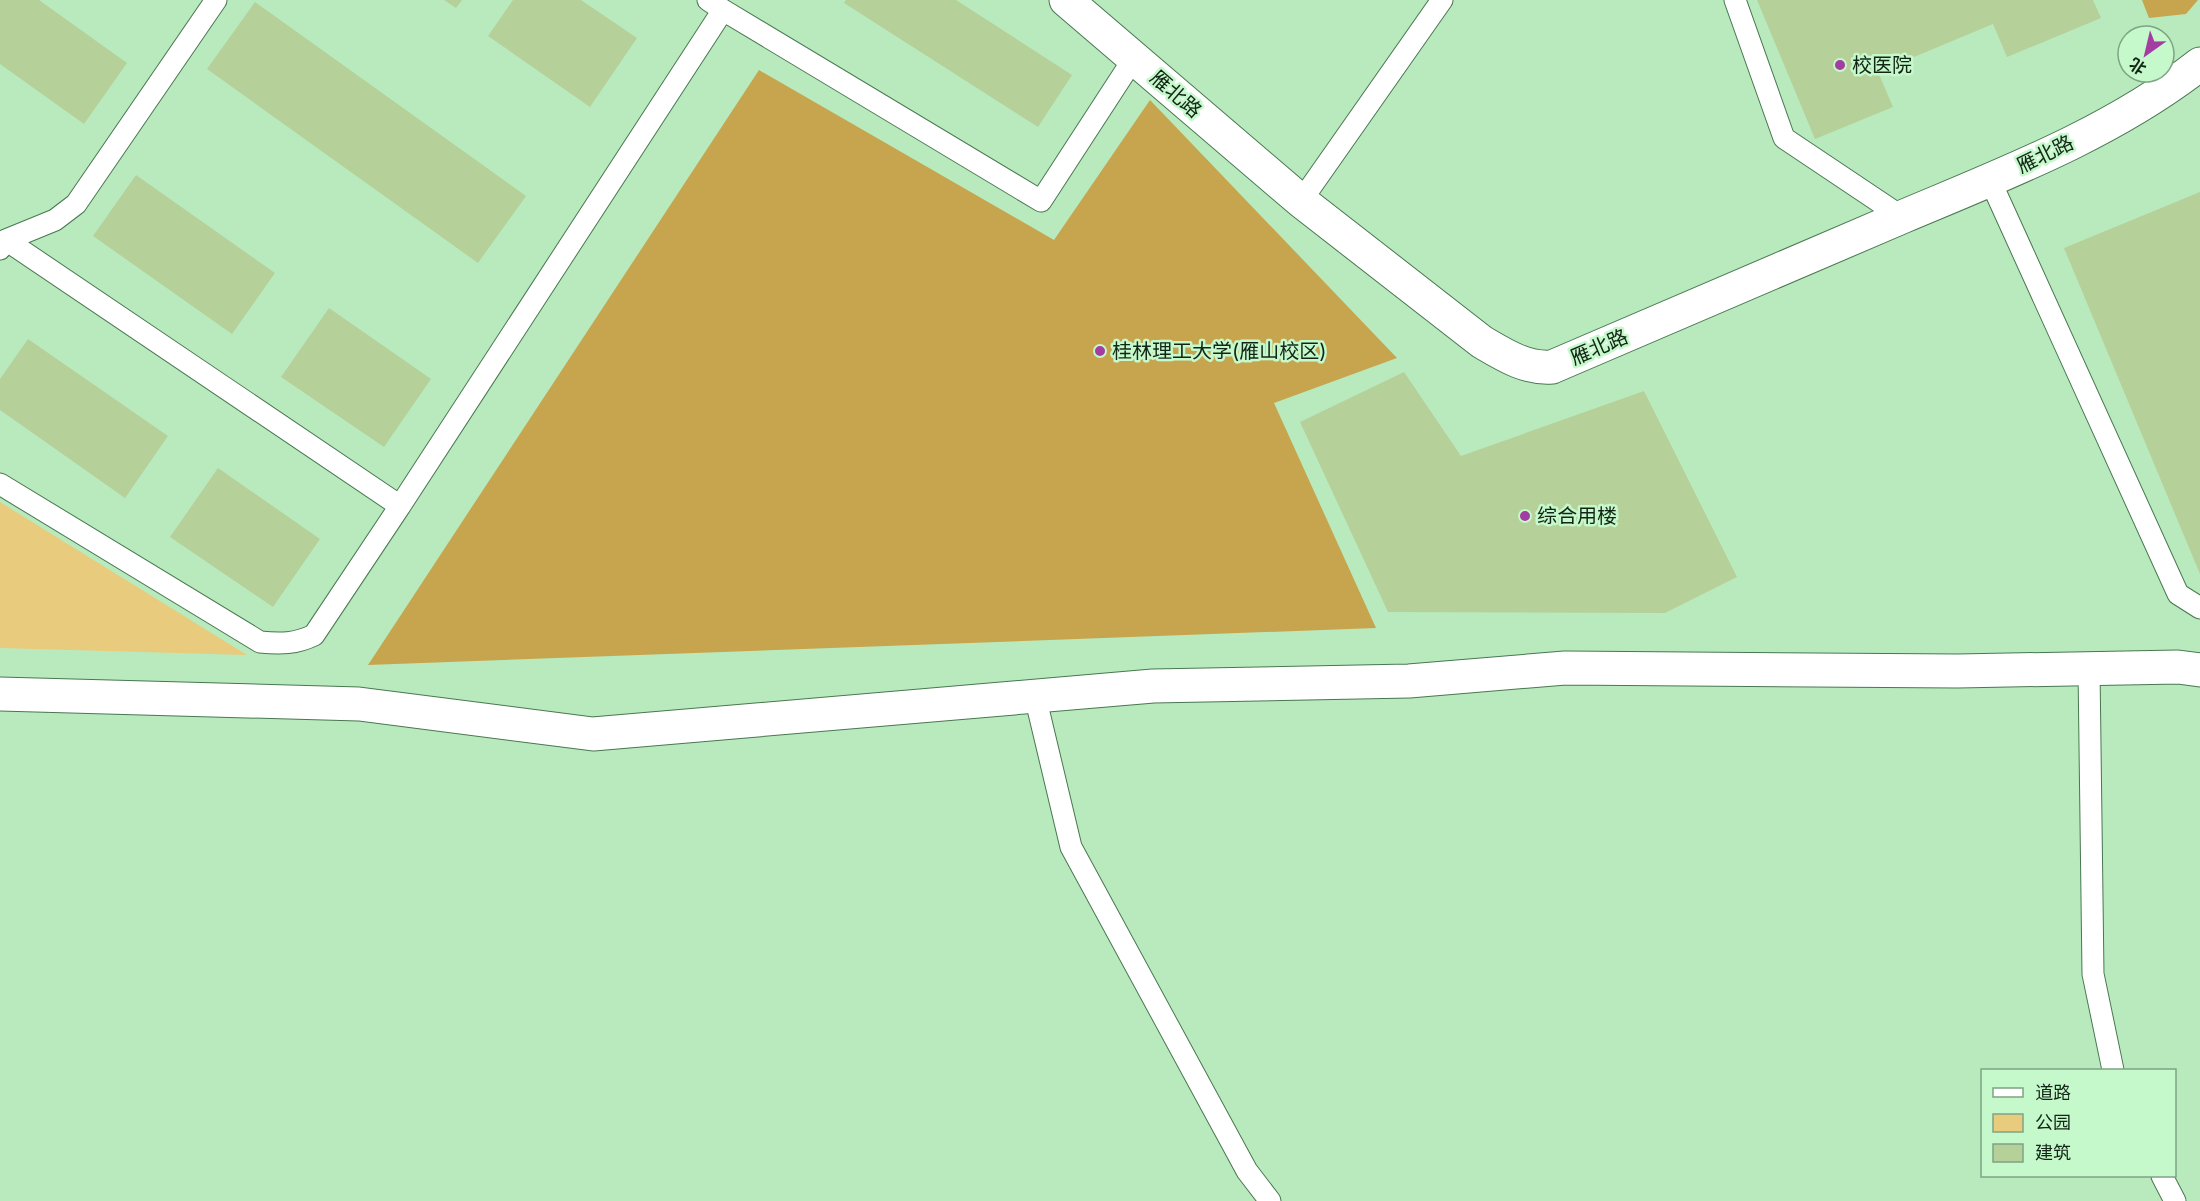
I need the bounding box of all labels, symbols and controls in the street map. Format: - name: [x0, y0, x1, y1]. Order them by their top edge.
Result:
- north arrow: [2116, 24, 2176, 84]
- place label: 校医院: [1852, 53, 1912, 77]
- text: 北: [2125, 54, 2150, 79]
- marker: 校医院: [1833, 58, 1847, 72]
- street label: 雁北路: [1145, 65, 1207, 123]
- street label: 雁北路: [2013, 130, 2077, 178]
- street label: 雁北路: [1567, 324, 1631, 370]
- place label: 桂林理工大学(雁山校区): [1112, 339, 1327, 363]
- marker: 桂林理工大学(雁山校区): [1093, 344, 1107, 358]
- place label: 综合用楼: [1537, 504, 1617, 528]
- marker: 综合用楼: [1518, 509, 1532, 523]
- legend: [1981, 1069, 2176, 1177]
- text: 道路: [2035, 1082, 2071, 1103]
- text: 公园: [2035, 1112, 2071, 1133]
- text: 建筑: [2035, 1142, 2071, 1163]

